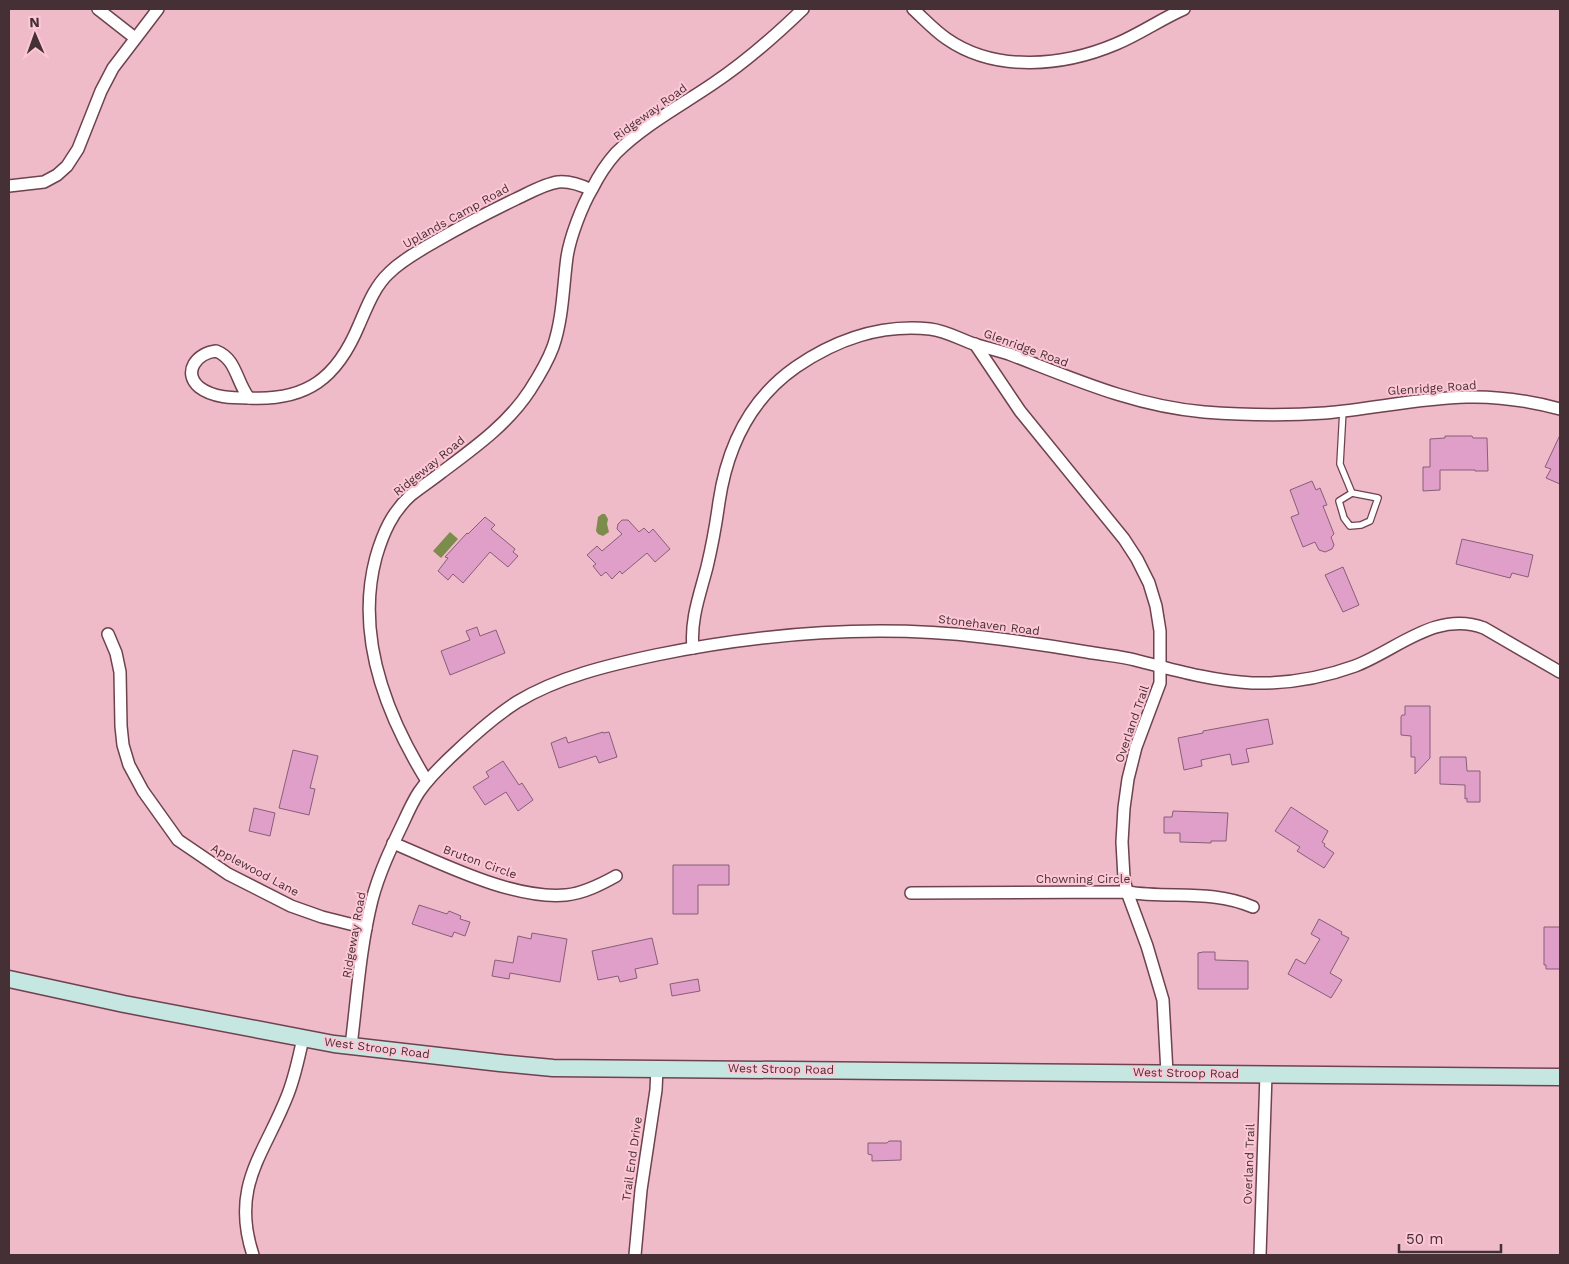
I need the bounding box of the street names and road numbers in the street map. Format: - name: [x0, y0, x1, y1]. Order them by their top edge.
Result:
- street label: Ridgeway Road: [611, 81, 689, 143]
- street label: Uplands Camp Road: [400, 181, 512, 251]
- street label: Glenridge Road: [982, 326, 1070, 370]
- street label: Glenridge Road: [1387, 378, 1477, 398]
- street label: Ridgeway Road: [391, 433, 467, 499]
- street label: Stonehaven Road: [937, 612, 1041, 638]
- street label: Overland Trail: [1112, 683, 1152, 765]
- street label: Applewood Lane: [209, 841, 301, 899]
- street label: Bruton Circle: [441, 842, 519, 882]
- street label: Chowning Circle: [1036, 872, 1130, 886]
- street label: Ridgeway Road: [340, 891, 368, 979]
- street label: West Stroop Road: [323, 1035, 431, 1061]
- street label: West Stroop Road: [728, 1061, 834, 1077]
- street label: West Stroop Road: [1133, 1065, 1239, 1081]
- street label: Trail End Drive: [619, 1116, 645, 1202]
- street label: Overland Trail: [1241, 1123, 1257, 1205]

